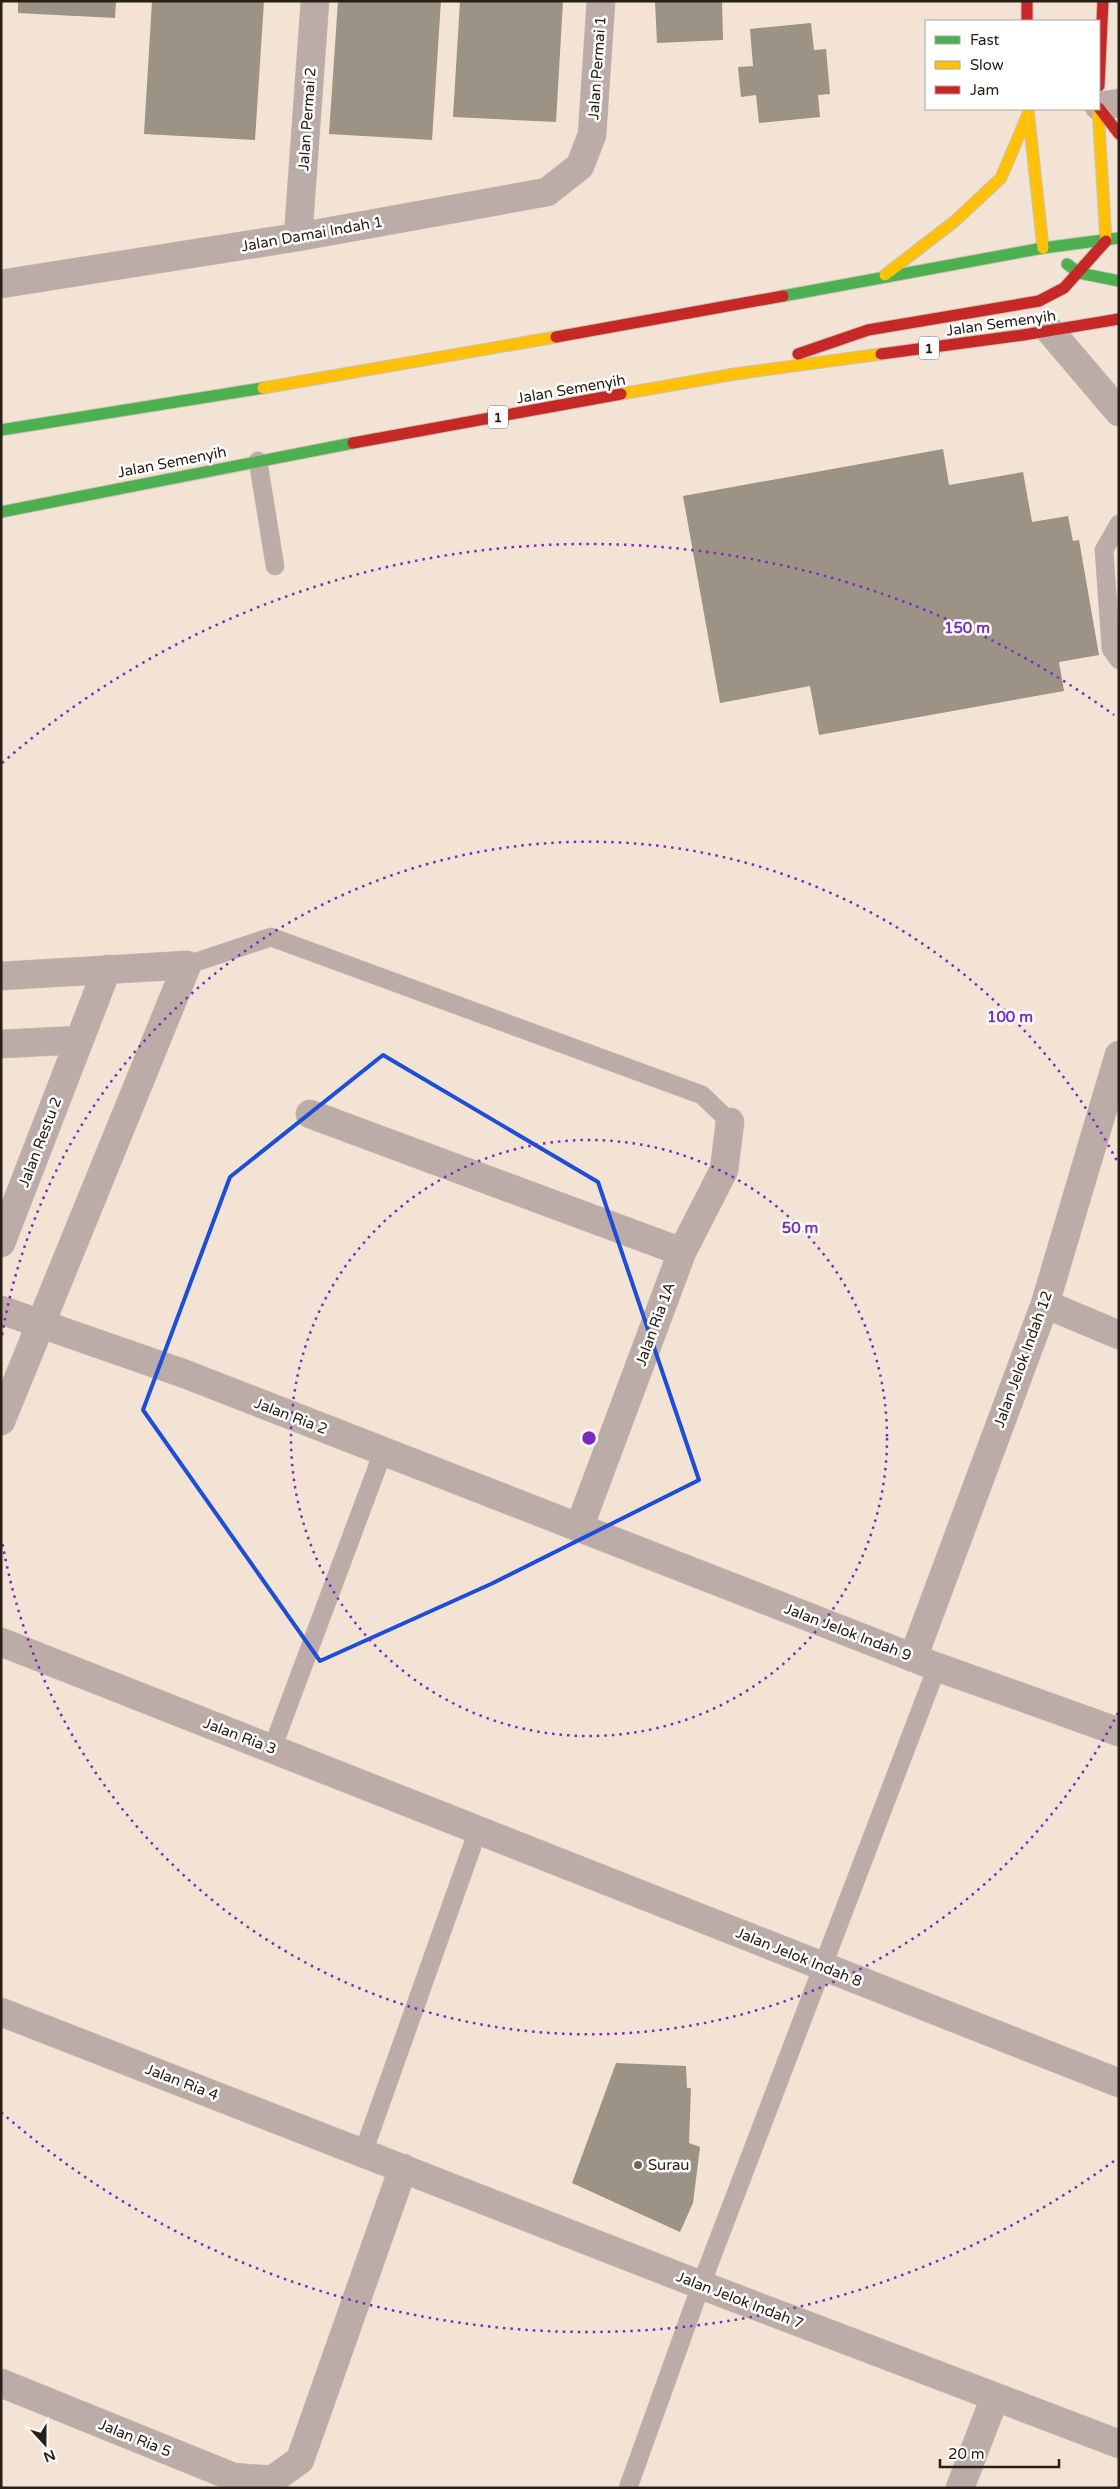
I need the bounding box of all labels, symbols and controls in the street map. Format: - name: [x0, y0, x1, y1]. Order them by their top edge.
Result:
- street label: Jalan Permai 1: [584, 16, 610, 120]
- legend: [925, 20, 1100, 110]
- text: Fast: [970, 31, 1000, 49]
- text: Slow: [970, 56, 1004, 74]
- street label: Jalan Permai 2: [294, 67, 320, 171]
- text: Jam: [970, 81, 999, 99]
- street label: Jalan Damai Indah 1: [240, 213, 384, 255]
- street label: Jalan Semenyih: [945, 306, 1057, 340]
- road number: 1: [919, 336, 939, 359]
- street label: Jalan Semenyih: [515, 371, 627, 407]
- road number: 1: [488, 406, 508, 428]
- street label: Jalan Semenyih: [116, 443, 228, 481]
- text: 150 m: [944, 619, 990, 637]
- text: 100 m: [987, 1008, 1033, 1026]
- street label: Jalan Restu 2: [15, 1094, 65, 1190]
- text: 50 m: [782, 1219, 818, 1237]
- street label: Jalan Ria 1A: [631, 1280, 679, 1368]
- street label: Jalan Jelok Indah 12: [990, 1288, 1056, 1430]
- street label: Jalan Ria 2: [252, 1394, 330, 1438]
- centre of rings: [580, 1429, 598, 1447]
- street label: Jalan Jelok Indah 9: [782, 1599, 914, 1665]
- street label: Jalan Ria 3: [201, 1714, 279, 1758]
- street label: Jalan Jelok Indah 8: [733, 1923, 865, 1991]
- street label: Jalan Ria 4: [143, 2060, 221, 2104]
- place label: Surau: [648, 2156, 690, 2174]
- marker: Surau: [632, 2159, 644, 2171]
- street label: Jalan Jelok Indah 7: [674, 2267, 806, 2333]
- street label: Jalan Ria 5: [96, 2415, 174, 2461]
- north arrow: [20, 2419, 70, 2469]
- scale bar: [940, 2436, 1059, 2468]
- text: 20 m: [948, 2445, 985, 2463]
- text: N: [41, 2446, 58, 2466]

